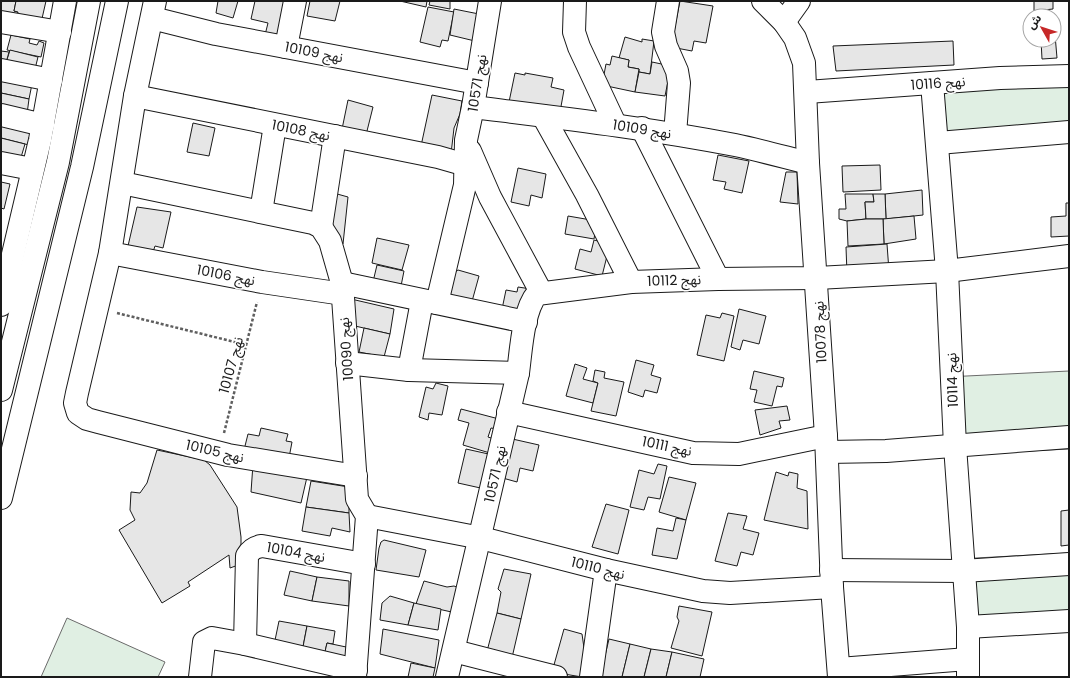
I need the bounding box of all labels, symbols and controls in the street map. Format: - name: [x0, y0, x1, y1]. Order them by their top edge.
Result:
- north arrow: [1022, 8, 1062, 48]
- text: ش: [1023, 11, 1045, 33]
- street label: نهج 10109: [283, 37, 345, 68]
- street label: نهج 10571: [463, 53, 492, 113]
- street label: نهج 10116: [910, 71, 966, 96]
- street label: نهج 10108: [270, 115, 332, 146]
- street label: نهج 10109: [611, 115, 673, 145]
- street label: نهج 10106: [195, 260, 257, 291]
- street label: نهج 10112: [647, 269, 702, 292]
- street label: نهج 10078: [808, 300, 833, 364]
- street label: نهج 10090: [334, 316, 359, 381]
- street label: نهج 10107: [214, 334, 249, 396]
- street label: نهج 10114: [941, 352, 964, 408]
- street label: نهج 10111: [640, 431, 694, 462]
- street label: نهج 10105: [184, 435, 246, 468]
- street label: نهج 10571: [479, 443, 512, 505]
- street label: نهج 10104: [265, 537, 327, 568]
- street label: نهج 10110: [569, 552, 627, 585]

